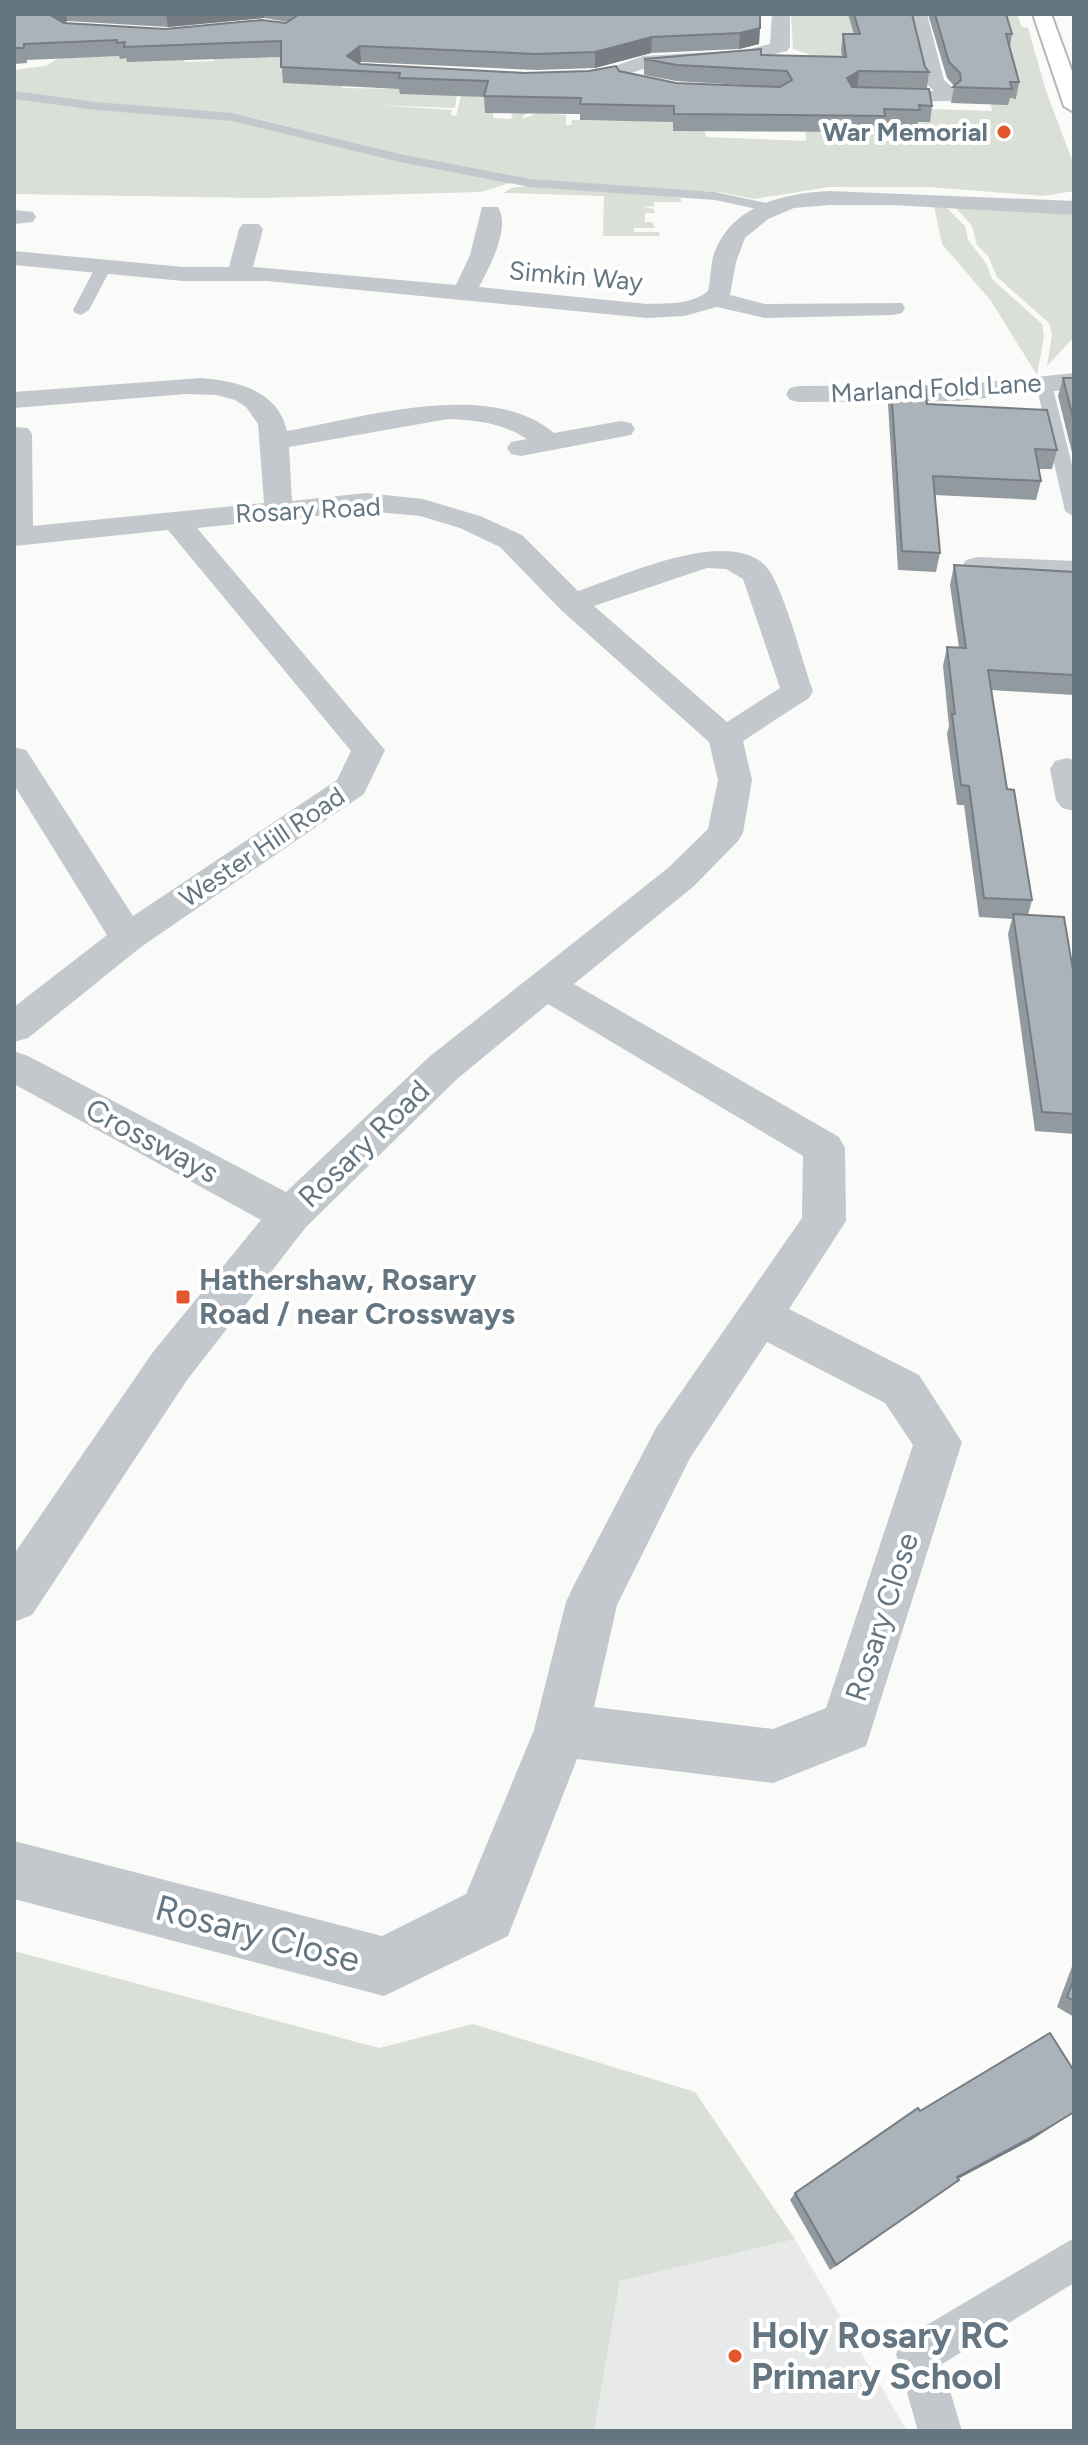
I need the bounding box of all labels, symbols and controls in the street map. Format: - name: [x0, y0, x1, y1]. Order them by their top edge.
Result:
- place label: War Memorial: [822, 116, 988, 148]
- marker: War Memorial: [995, 123, 1013, 141]
- street label: Simkin Way: [508, 254, 645, 298]
- street label: Marland Fold Lane: [830, 366, 1042, 410]
- street label: Rosary Road: [235, 490, 381, 530]
- street label: Wester Hill Road: [173, 780, 351, 914]
- street label: Rosary Road: [290, 1072, 437, 1215]
- street label: Crossways: [79, 1090, 225, 1191]
- place label: Hathershaw, Rosary Road / near Crossways: [199, 1261, 515, 1332]
- marker: Hathershaw, Rosary Road / near Crossways: [174, 1288, 192, 1306]
- street label: Rosary Close: [837, 1528, 926, 1706]
- street label: Rosary Close: [151, 1886, 365, 1981]
- place label: Holy Rosary RC Primary School: [751, 2314, 1009, 2398]
- marker: Holy Rosary RC Primary School: [726, 2347, 744, 2365]

